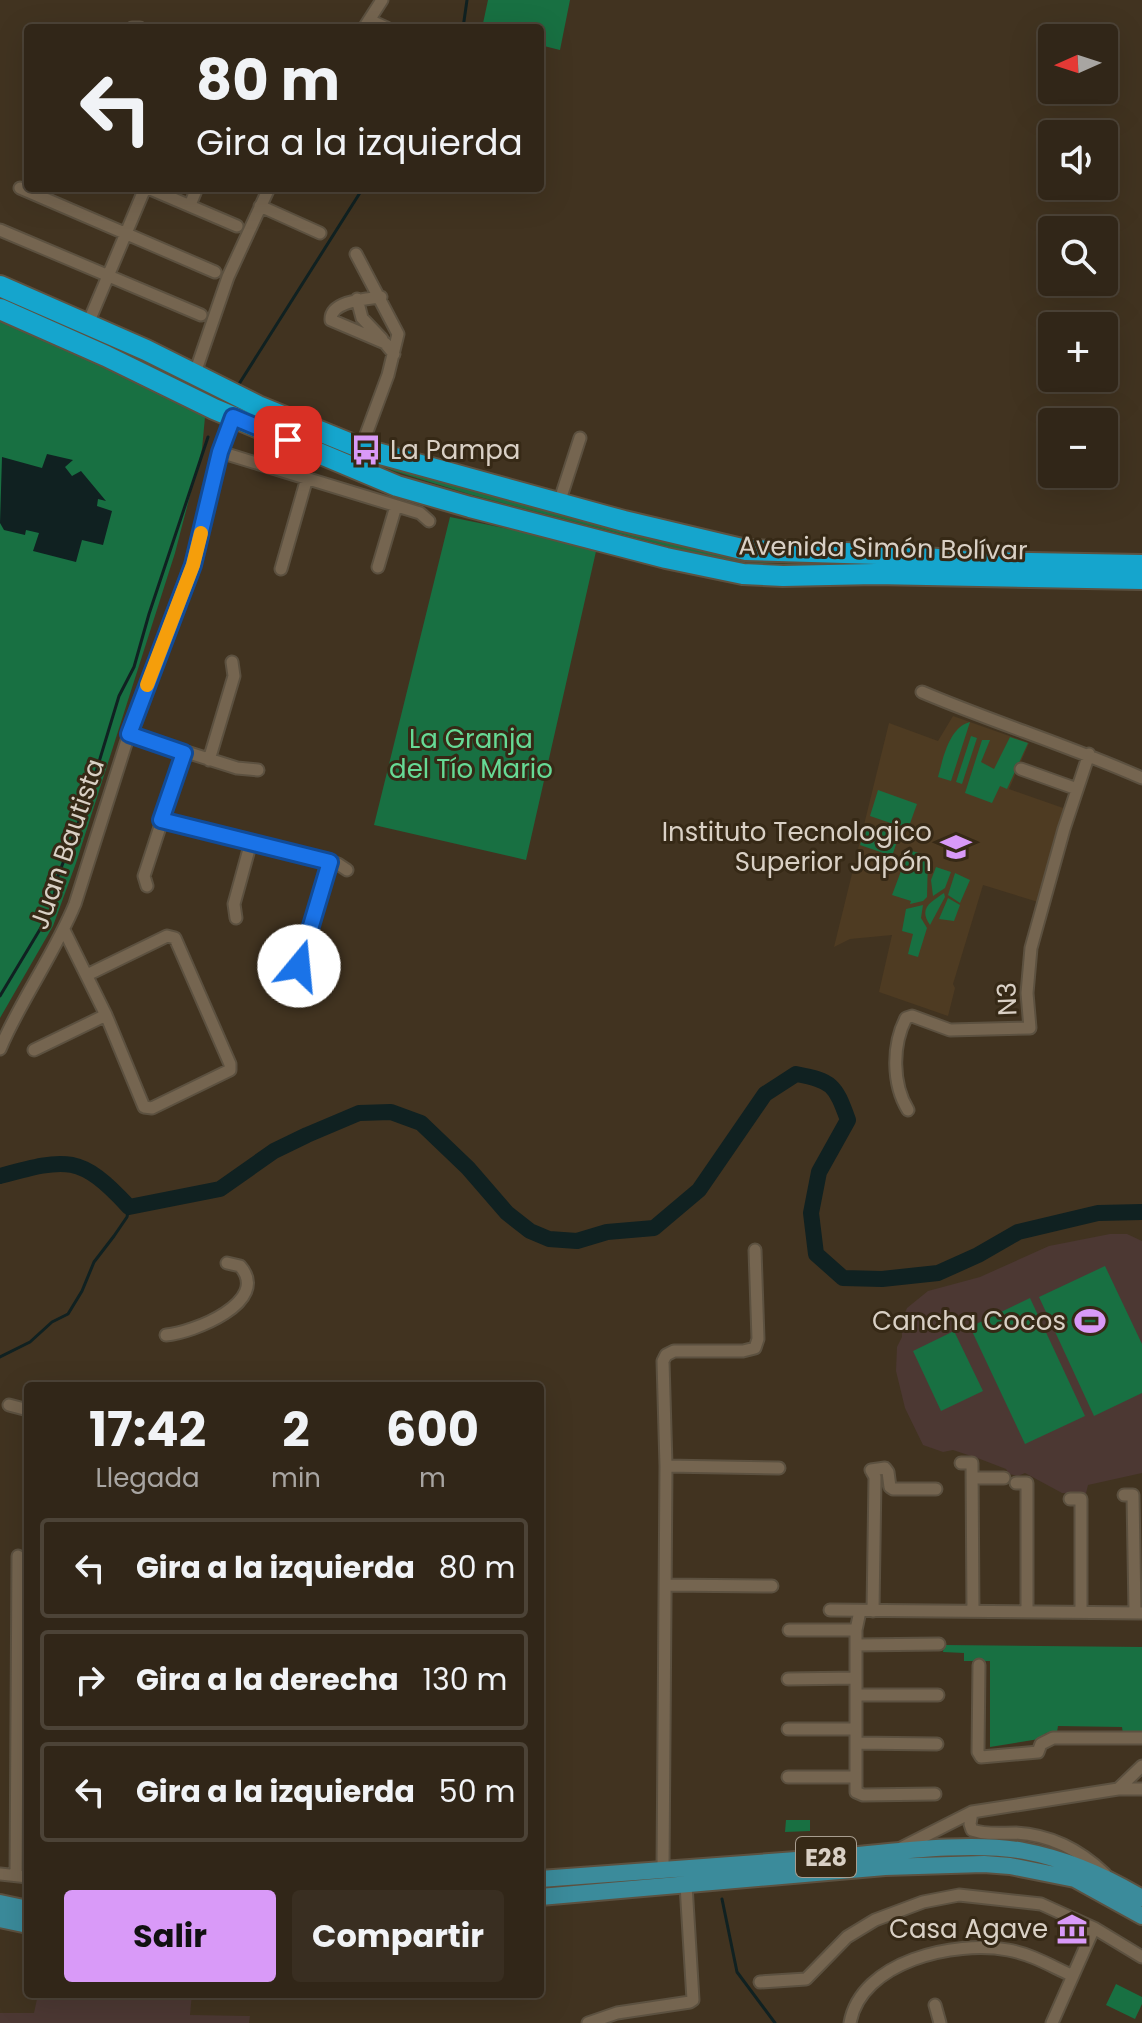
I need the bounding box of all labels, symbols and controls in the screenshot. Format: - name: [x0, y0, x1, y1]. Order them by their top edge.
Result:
- north arrow: [1038, 24, 1118, 104]
- map controls: [1038, 24, 1118, 488]
- text: 80 m: [196, 41, 340, 120]
- icon: left: [64, 56, 168, 160]
- text: Gira a la izquierda: [196, 117, 523, 168]
- button: sound: [1038, 120, 1118, 200]
- button: search: [1038, 216, 1118, 296]
- button: +: [1038, 312, 1118, 392]
- pin: [254, 406, 322, 474]
- button: −: [1038, 408, 1118, 488]
- icon: arrive: [266, 418, 310, 462]
- place label: La Pampa: [390, 432, 520, 468]
- bus stop icon: La Pampa: [349, 433, 383, 467]
- street label: Avenida Simón Bolívar: [738, 527, 1028, 569]
- park label: La Granja del Tío Mario: [389, 721, 553, 787]
- street label: Juan Bautista: [21, 754, 113, 934]
- place label: Instituto Tecnologico Superior Japón: [662, 814, 932, 880]
- school or university icon: Instituto Tecnologico Superior Japón: [939, 830, 973, 864]
- position arrow: [257, 924, 341, 1008]
- street label: N3: [988, 982, 1026, 1016]
- place label: Cancha Cocos: [872, 1303, 1066, 1339]
- sports icon: Cancha Cocos: [1073, 1304, 1107, 1338]
- text: 17:42: [89, 1396, 206, 1463]
- text: 2: [282, 1396, 310, 1463]
- text: 600: [386, 1396, 479, 1463]
- text: Llegada: [96, 1460, 200, 1496]
- text: min: [271, 1460, 321, 1496]
- text: m: [419, 1460, 446, 1496]
- icon: left: [68, 1546, 112, 1590]
- text: Gira a la izquierda: [136, 1546, 415, 1589]
- text: 80 m: [439, 1546, 516, 1589]
- icon: right: [68, 1658, 112, 1702]
- text: Gira a la derecha: [136, 1658, 399, 1701]
- text: 130 m: [423, 1658, 508, 1701]
- icon: left: [68, 1770, 112, 1814]
- text: Gira a la izquierda: [136, 1770, 415, 1813]
- text: 50 m: [439, 1770, 515, 1813]
- road number: E28: [796, 1837, 856, 1877]
- button: Salir: [64, 1890, 276, 1982]
- button: Compartir: [292, 1890, 504, 1982]
- place label: Casa Agave: [889, 1911, 1048, 1947]
- museum icon: Casa Agave: [1055, 1912, 1089, 1946]

